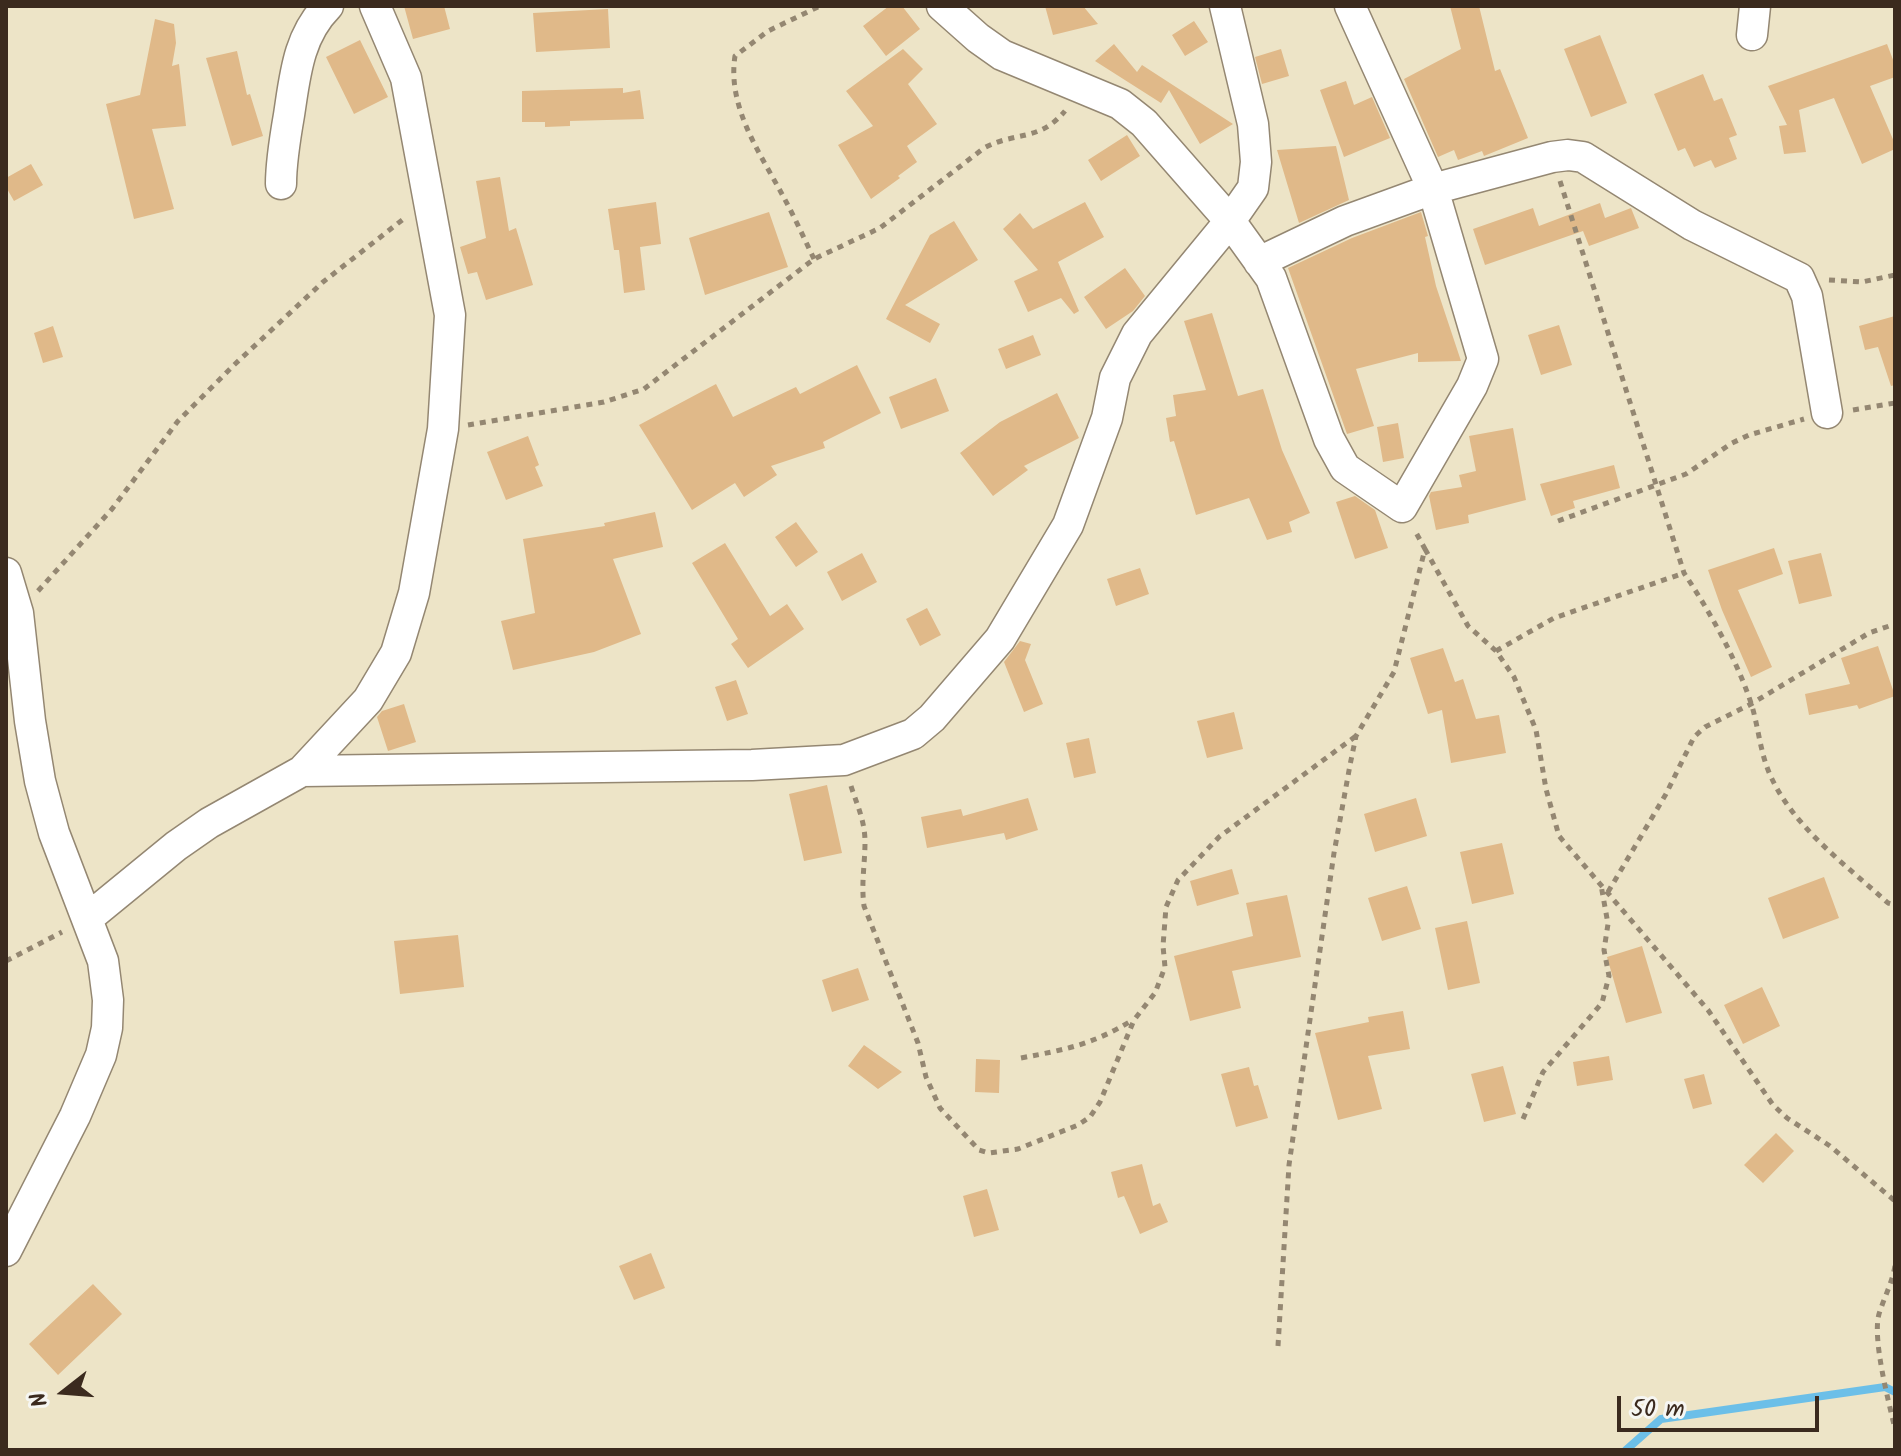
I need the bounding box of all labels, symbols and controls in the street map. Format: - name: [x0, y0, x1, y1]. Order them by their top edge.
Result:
- north arrow: [24, 1352, 104, 1432]
- scale bar: [1621, 1380, 1823, 1430]
- text: N: [22, 1387, 59, 1411]
- text: 50 m: [1631, 1390, 1685, 1429]

